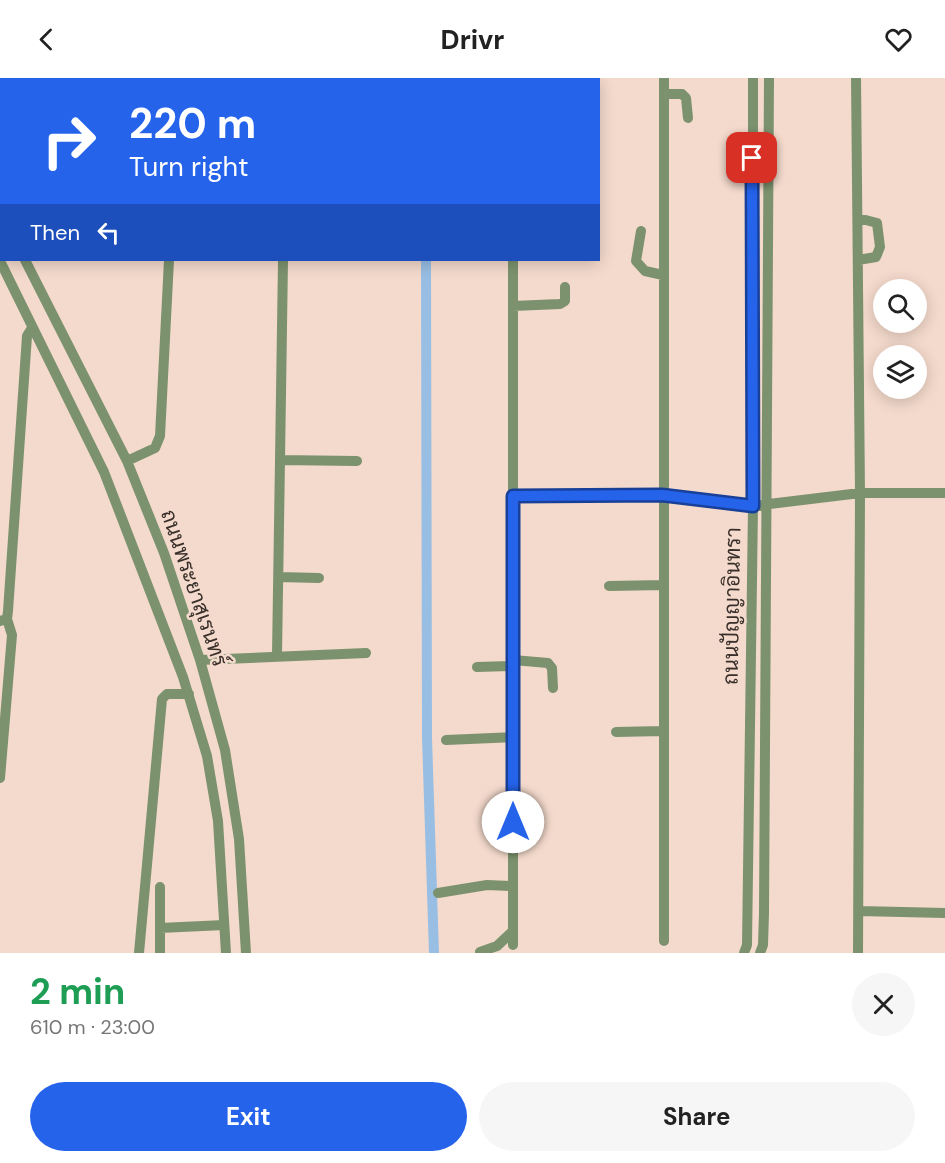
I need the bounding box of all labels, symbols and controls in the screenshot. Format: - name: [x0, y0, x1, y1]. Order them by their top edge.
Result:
- text: Drivr: [441, 22, 504, 57]
- icon: back: [30, 23, 63, 56]
- icon: heart: [882, 23, 915, 56]
- text: 220 m: [129, 96, 256, 151]
- icon: right: [30, 102, 108, 180]
- pin: [726, 132, 777, 183]
- icon: arrive: [735, 141, 768, 174]
- text: Turn right: [129, 149, 249, 184]
- icon: left: [92, 216, 125, 249]
- text: Then: [30, 218, 80, 247]
- map controls: [873, 279, 927, 399]
- button: search: [873, 279, 927, 333]
- button: layers: [873, 345, 927, 399]
- street label: ถนนพระยาสุเรนทร์: [154, 506, 234, 670]
- street label: ถนนปัญญาอินทรา: [717, 527, 747, 685]
- position arrow: [481, 790, 545, 854]
- text: 2 min: [30, 968, 125, 1015]
- button: close: [852, 973, 915, 1036]
- text: 610 m · 23:00: [30, 1014, 155, 1040]
- button: Exit: [30, 1082, 467, 1151]
- button: Share: [479, 1082, 915, 1151]

